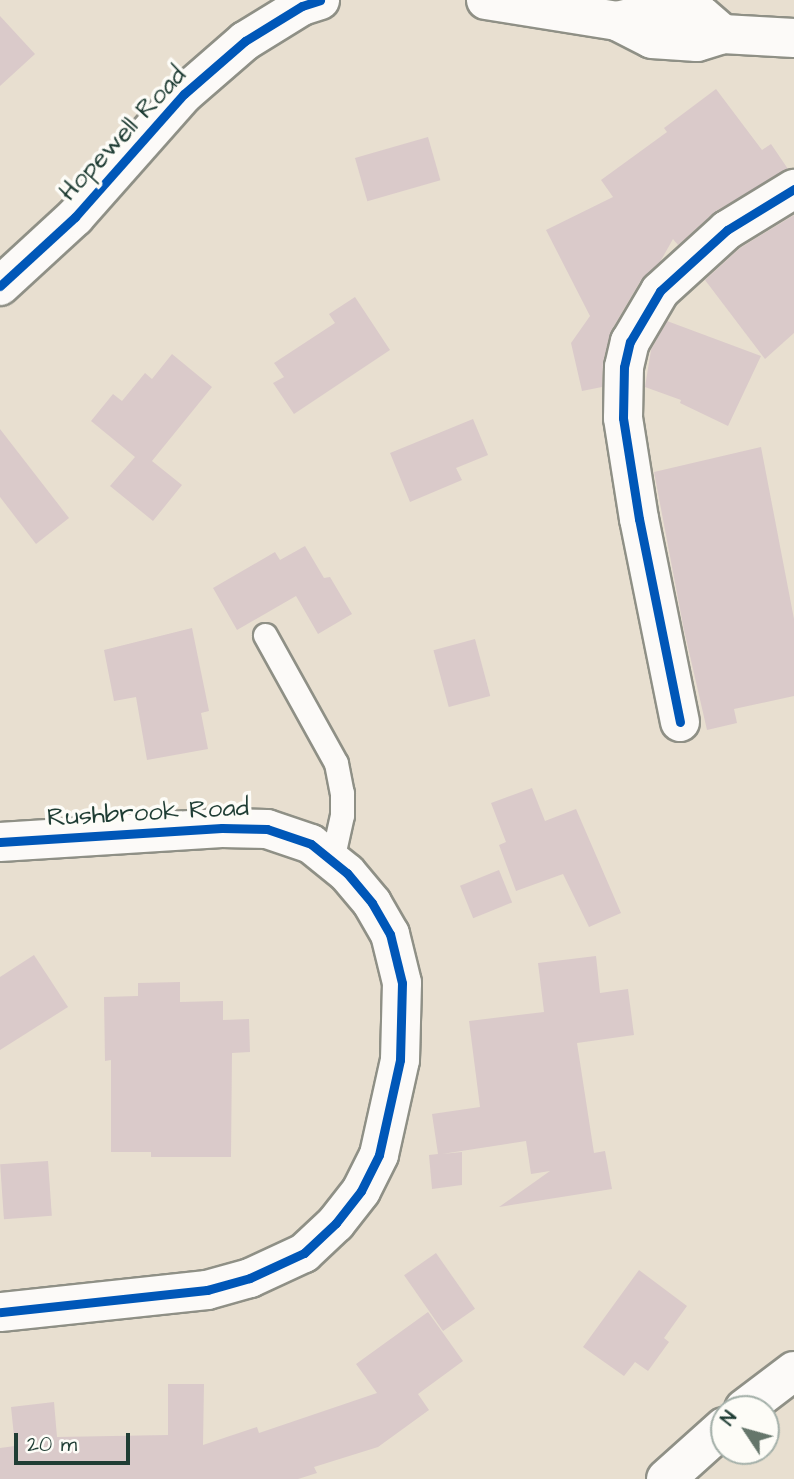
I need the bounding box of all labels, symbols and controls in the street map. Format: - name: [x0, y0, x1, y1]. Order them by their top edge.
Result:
- street label: Hopewell Road: [53, 60, 193, 208]
- street label: Rushbrook Road: [46, 792, 250, 834]
- north arrow: [710, 1395, 780, 1465]
- text: N: [715, 1406, 744, 1431]
- scale bar: [18, 1420, 133, 1464]
- text: 20 m: [27, 1430, 77, 1459]

